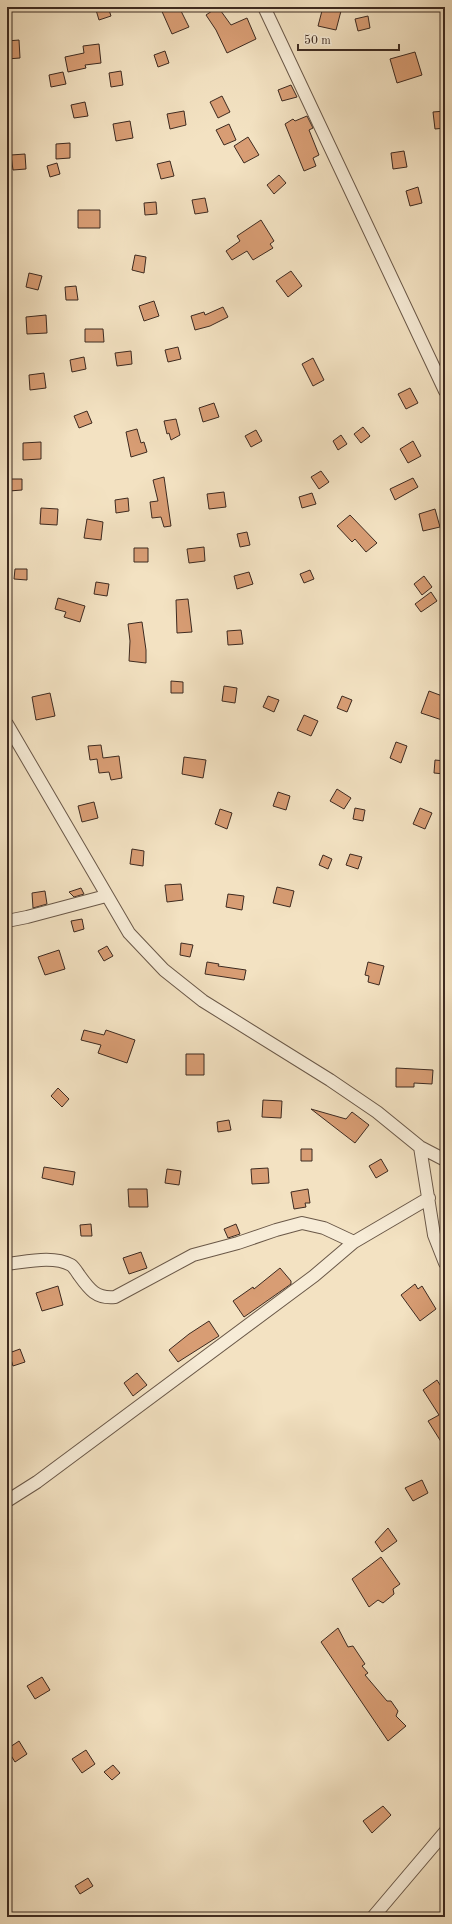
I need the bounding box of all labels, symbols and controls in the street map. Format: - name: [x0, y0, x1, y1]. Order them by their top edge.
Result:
- scale bar: [298, 26, 399, 52]
- text: 50 m: [304, 34, 331, 47]

